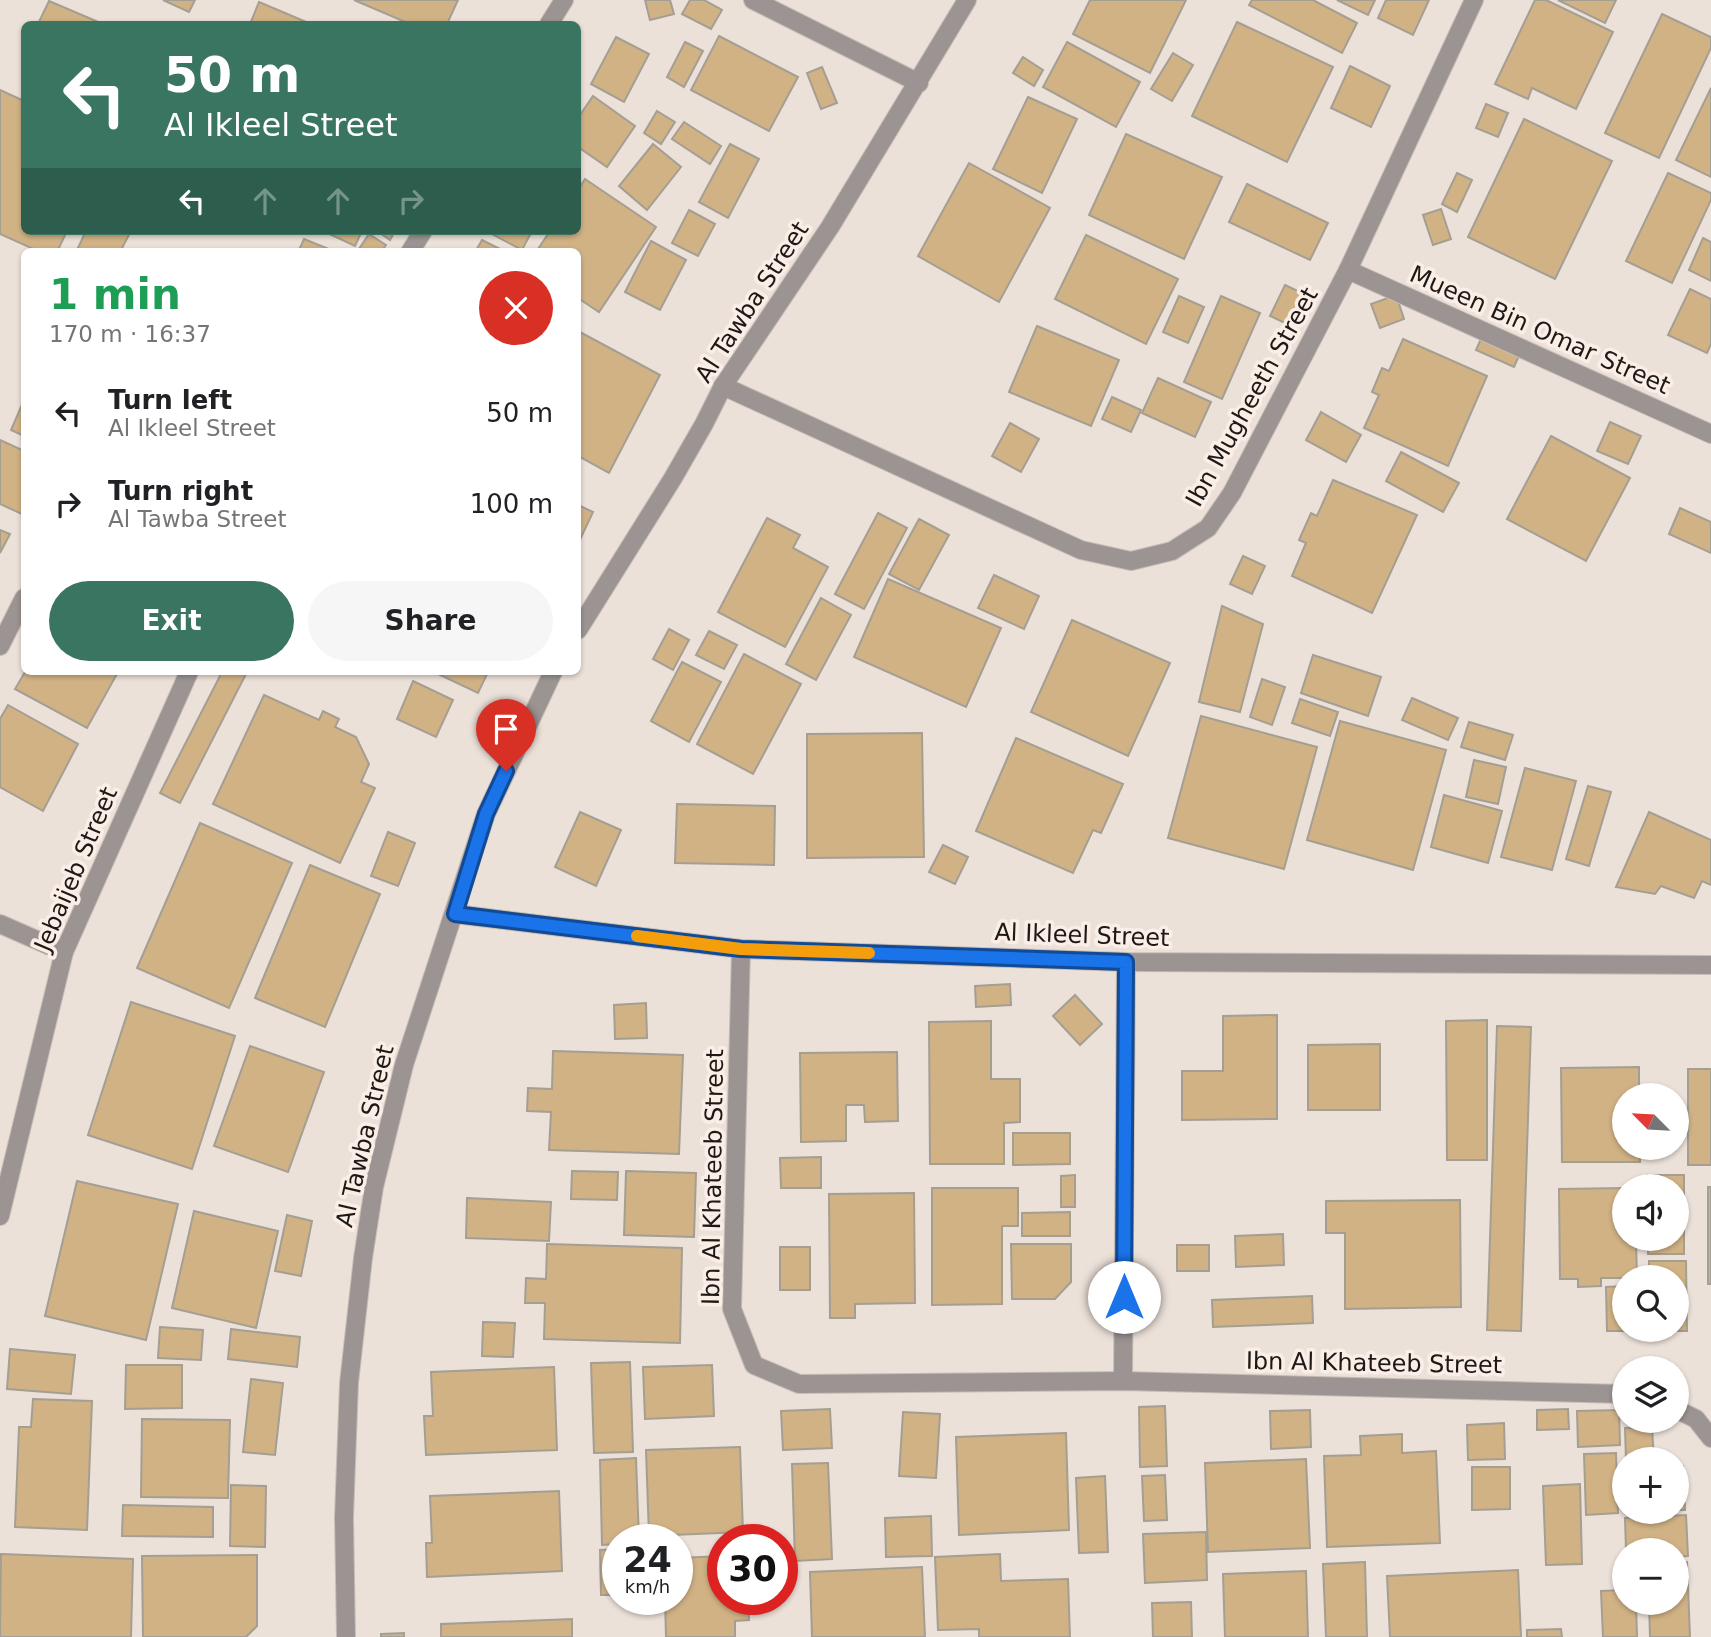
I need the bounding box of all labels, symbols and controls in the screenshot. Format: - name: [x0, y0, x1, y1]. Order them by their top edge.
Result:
- text: 50 m: [164, 47, 300, 104]
- icon: left: [49, 49, 140, 140]
- text: Al Ikleel Street: [164, 106, 397, 144]
- icon: left: [173, 182, 211, 220]
- icon: ahead: [246, 182, 284, 220]
- icon: ahead: [319, 182, 357, 220]
- icon: right: [392, 182, 430, 220]
- street label: Al Tawba Street: [690, 216, 814, 388]
- street label: Mueen Bin Omar Street: [1406, 260, 1674, 400]
- text: 1 min: [49, 270, 181, 319]
- button: close: [479, 271, 553, 345]
- street label: Ibn Mugheeth Street: [1180, 283, 1324, 511]
- text: 170 m · 16:37: [49, 321, 211, 347]
- text: Turn left: [108, 385, 232, 415]
- icon: left: [49, 394, 87, 432]
- text: 50 m: [486, 398, 553, 428]
- text: Al Ikleel Street: [108, 415, 276, 441]
- text: Turn right: [108, 476, 253, 506]
- icon: right: [49, 485, 87, 523]
- text: 100 m: [470, 489, 553, 519]
- text: Al Tawba Street: [108, 506, 286, 532]
- button: Exit: [49, 581, 294, 661]
- button: Share: [308, 581, 553, 661]
- pin: [476, 699, 536, 771]
- icon: arrive: [487, 710, 525, 748]
- street label: Jebaijeb Street: [28, 783, 123, 957]
- street label: Al Ikleel Street: [994, 918, 1170, 952]
- street label: Al Tawba Street: [330, 1042, 400, 1230]
- street label: Ibn Al Khateeb Street: [697, 1049, 729, 1305]
- north arrow: [1612, 1083, 1689, 1160]
- map controls: [1612, 1083, 1689, 1615]
- button: sound: [1612, 1174, 1689, 1251]
- position arrow: [1087, 1260, 1161, 1334]
- button: search: [1612, 1265, 1689, 1342]
- street label: Ibn Al Khateeb Street: [1246, 1347, 1502, 1379]
- button: layers: [1612, 1356, 1689, 1433]
- button: +: [1612, 1447, 1689, 1524]
- speed limit sign: 30: [707, 1524, 798, 1615]
- button: −: [1612, 1538, 1689, 1615]
- text: 24: [623, 1540, 672, 1580]
- text: km/h: [625, 1576, 670, 1597]

